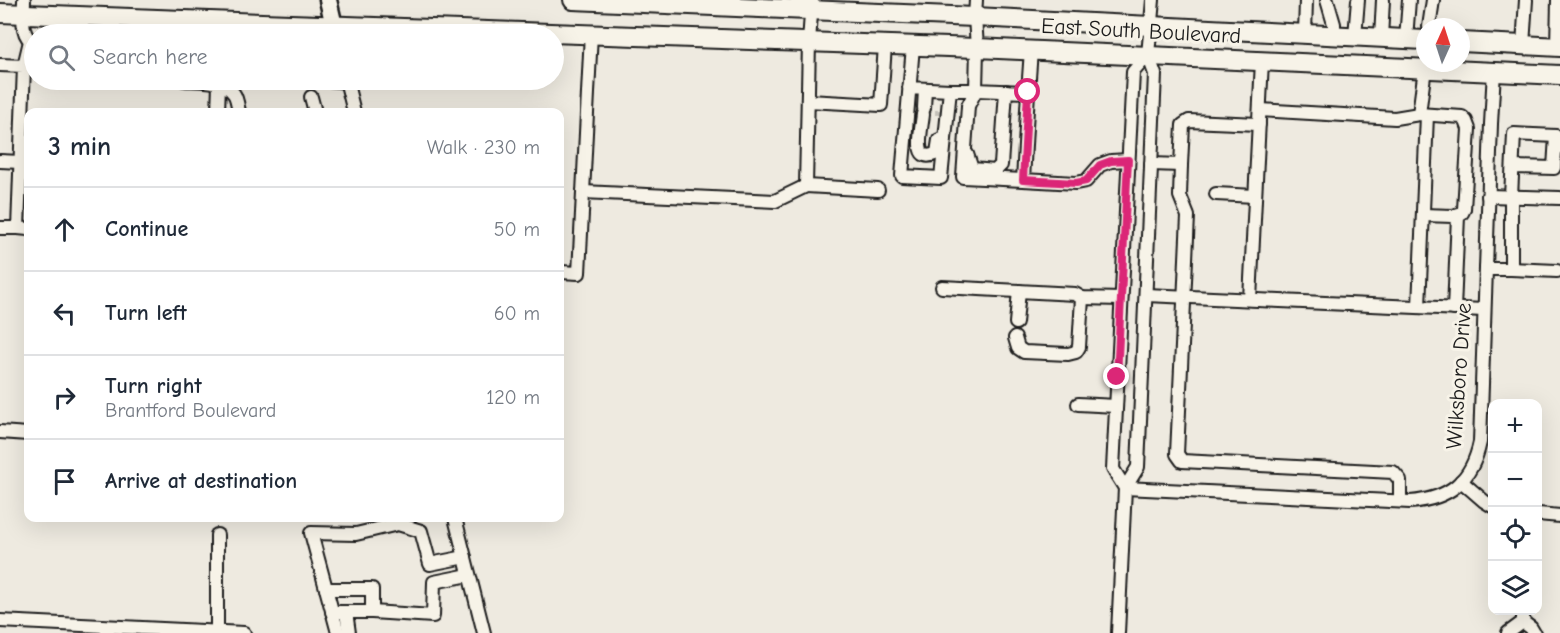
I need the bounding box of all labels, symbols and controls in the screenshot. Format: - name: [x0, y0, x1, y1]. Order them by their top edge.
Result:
- street label: East South Boulevard: [1040, 13, 1242, 49]
- north arrow: [1416, 18, 1470, 72]
- search box: [24, 24, 564, 90]
- icon: search: [45, 41, 78, 74]
- text: Search here: [93, 44, 208, 70]
- route start: [1014, 78, 1040, 104]
- text: 3 min: [48, 132, 111, 162]
- text: Walk · 230 m: [427, 136, 540, 159]
- icon: ahead: [48, 213, 81, 246]
- text: Continue: [105, 216, 188, 242]
- text: 50 m: [494, 218, 540, 241]
- icon: left: [48, 297, 81, 330]
- text: Turn left: [105, 300, 187, 326]
- text: 60 m: [494, 302, 540, 325]
- street label: Wilksboro Drive: [1441, 302, 1477, 450]
- route end: [1103, 363, 1129, 389]
- text: Turn right: [105, 373, 202, 399]
- icon: right: [48, 381, 81, 414]
- text: 120 m: [486, 386, 540, 409]
- text: Brantford Boulevard: [105, 399, 276, 422]
- map controls: [1488, 399, 1542, 615]
- button: +: [1488, 399, 1542, 453]
- button: −: [1488, 453, 1542, 507]
- icon: arrive: [48, 465, 81, 498]
- text: Arrive at destination: [105, 468, 297, 494]
- button: locate: [1488, 507, 1542, 561]
- button: layers: [1488, 561, 1542, 615]

